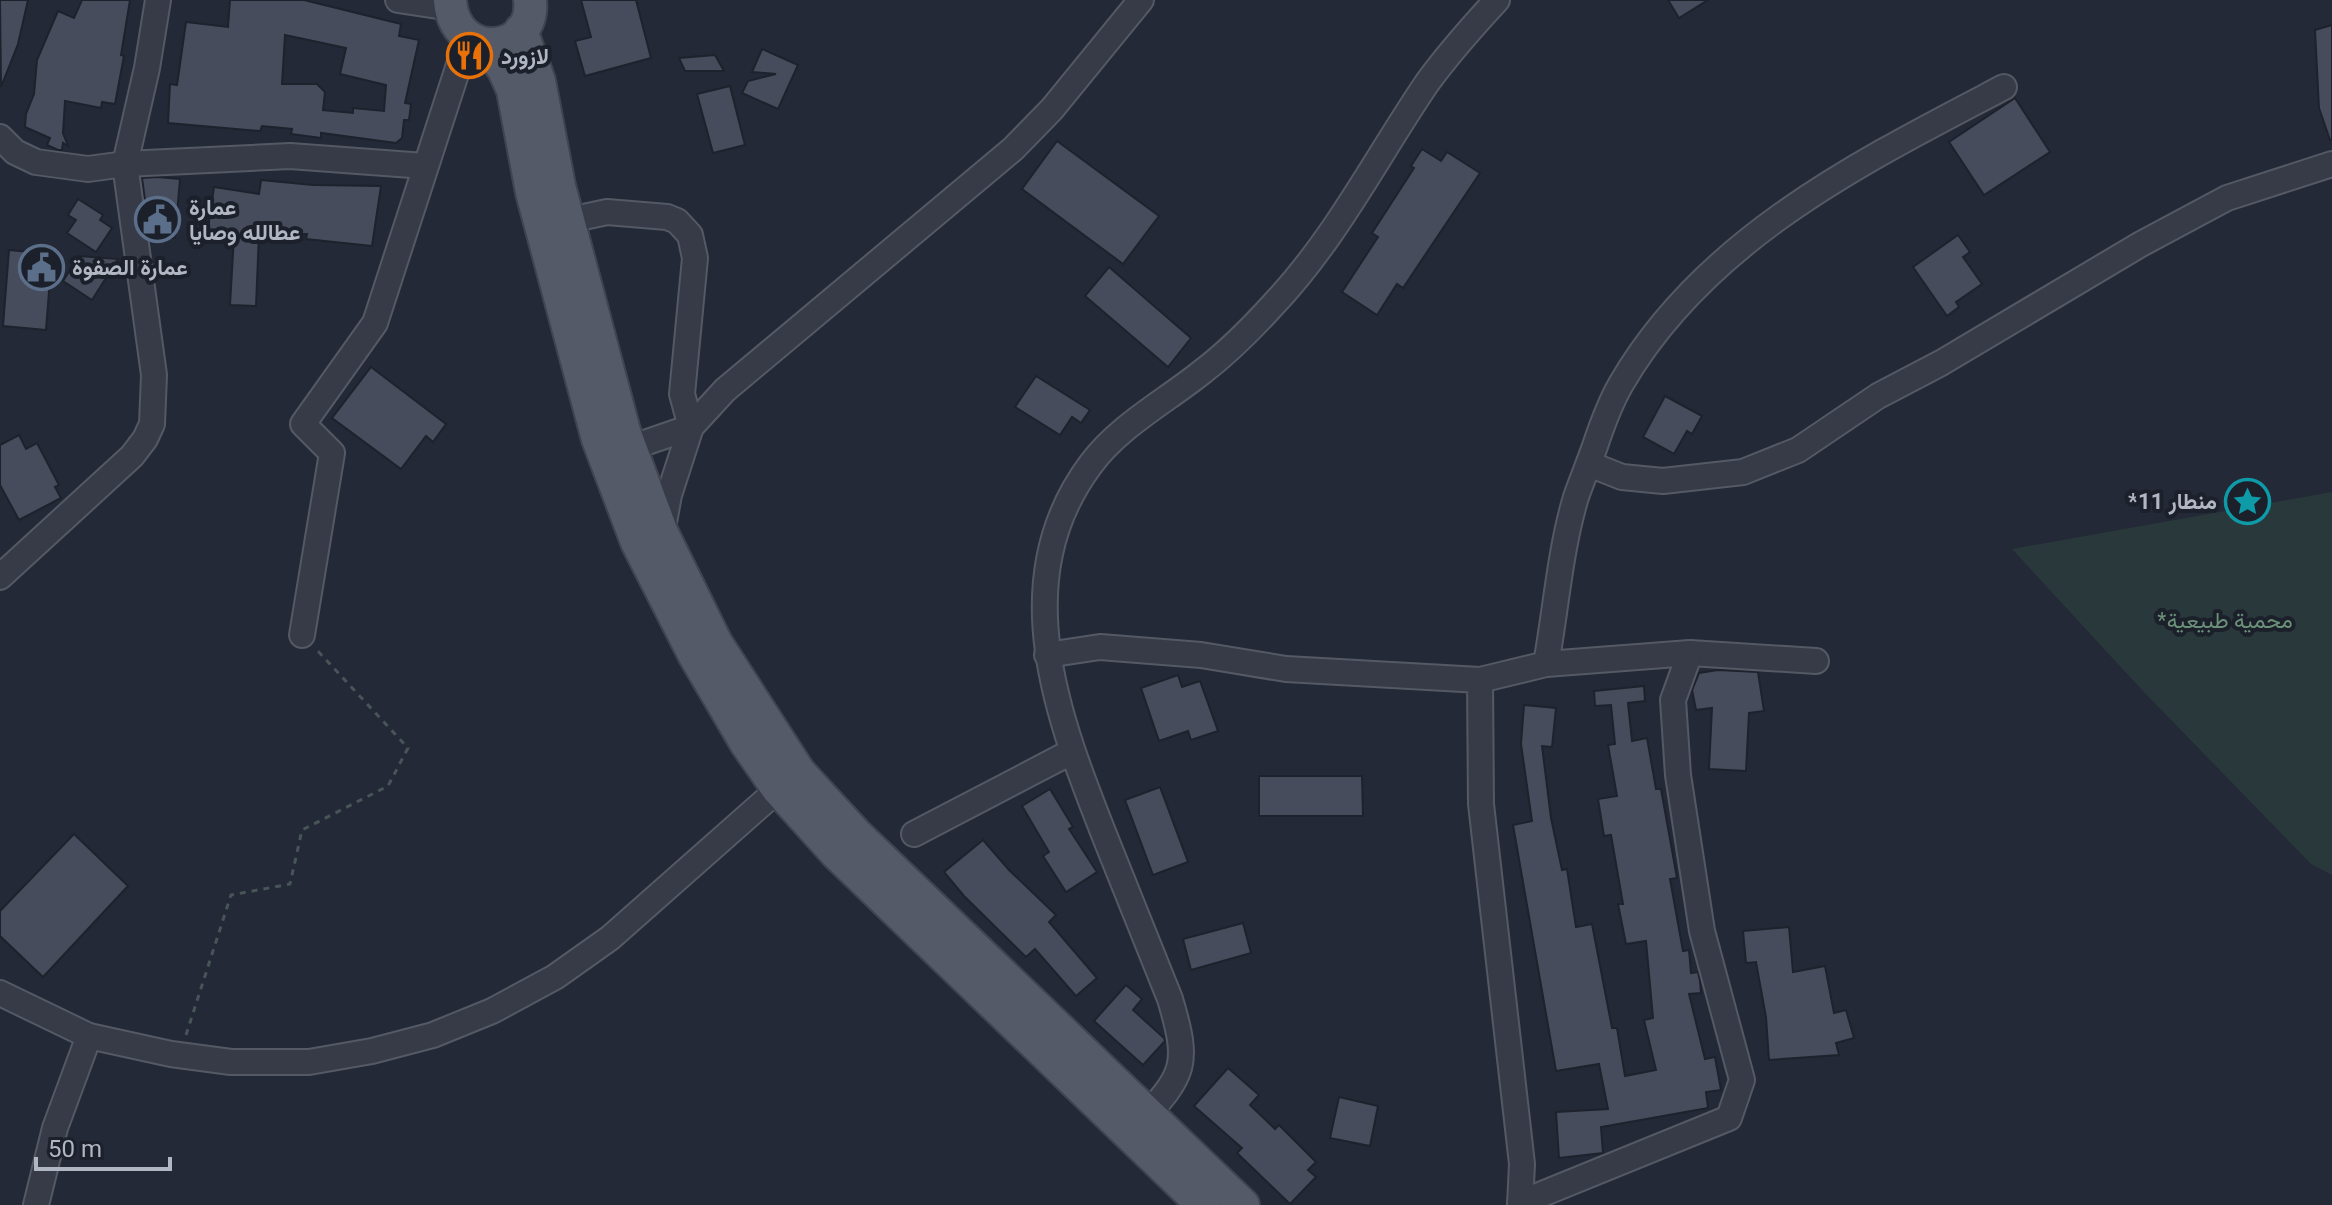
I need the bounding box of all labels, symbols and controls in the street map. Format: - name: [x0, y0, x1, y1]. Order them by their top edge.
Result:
- restaurant icon: لازورد: [446, 32, 494, 80]
- place label: لازورد: [501, 44, 549, 70]
- place label: عمارة عطالله وصايا: [189, 195, 300, 246]
- public building icon: عمارة عطالله وصايا: [134, 196, 182, 244]
- public building icon: عمارة الصفوة: [17, 243, 65, 291]
- place label: عمارة الصفوة: [72, 255, 188, 281]
- place icon: *منطار 11: [2224, 477, 2272, 525]
- place label: *منطار 11: [2128, 489, 2217, 515]
- park label: *محمية طبيعية: [2157, 608, 2293, 633]
- scale bar: [36, 1121, 170, 1171]
- text: 50 m: [48, 1135, 102, 1163]

